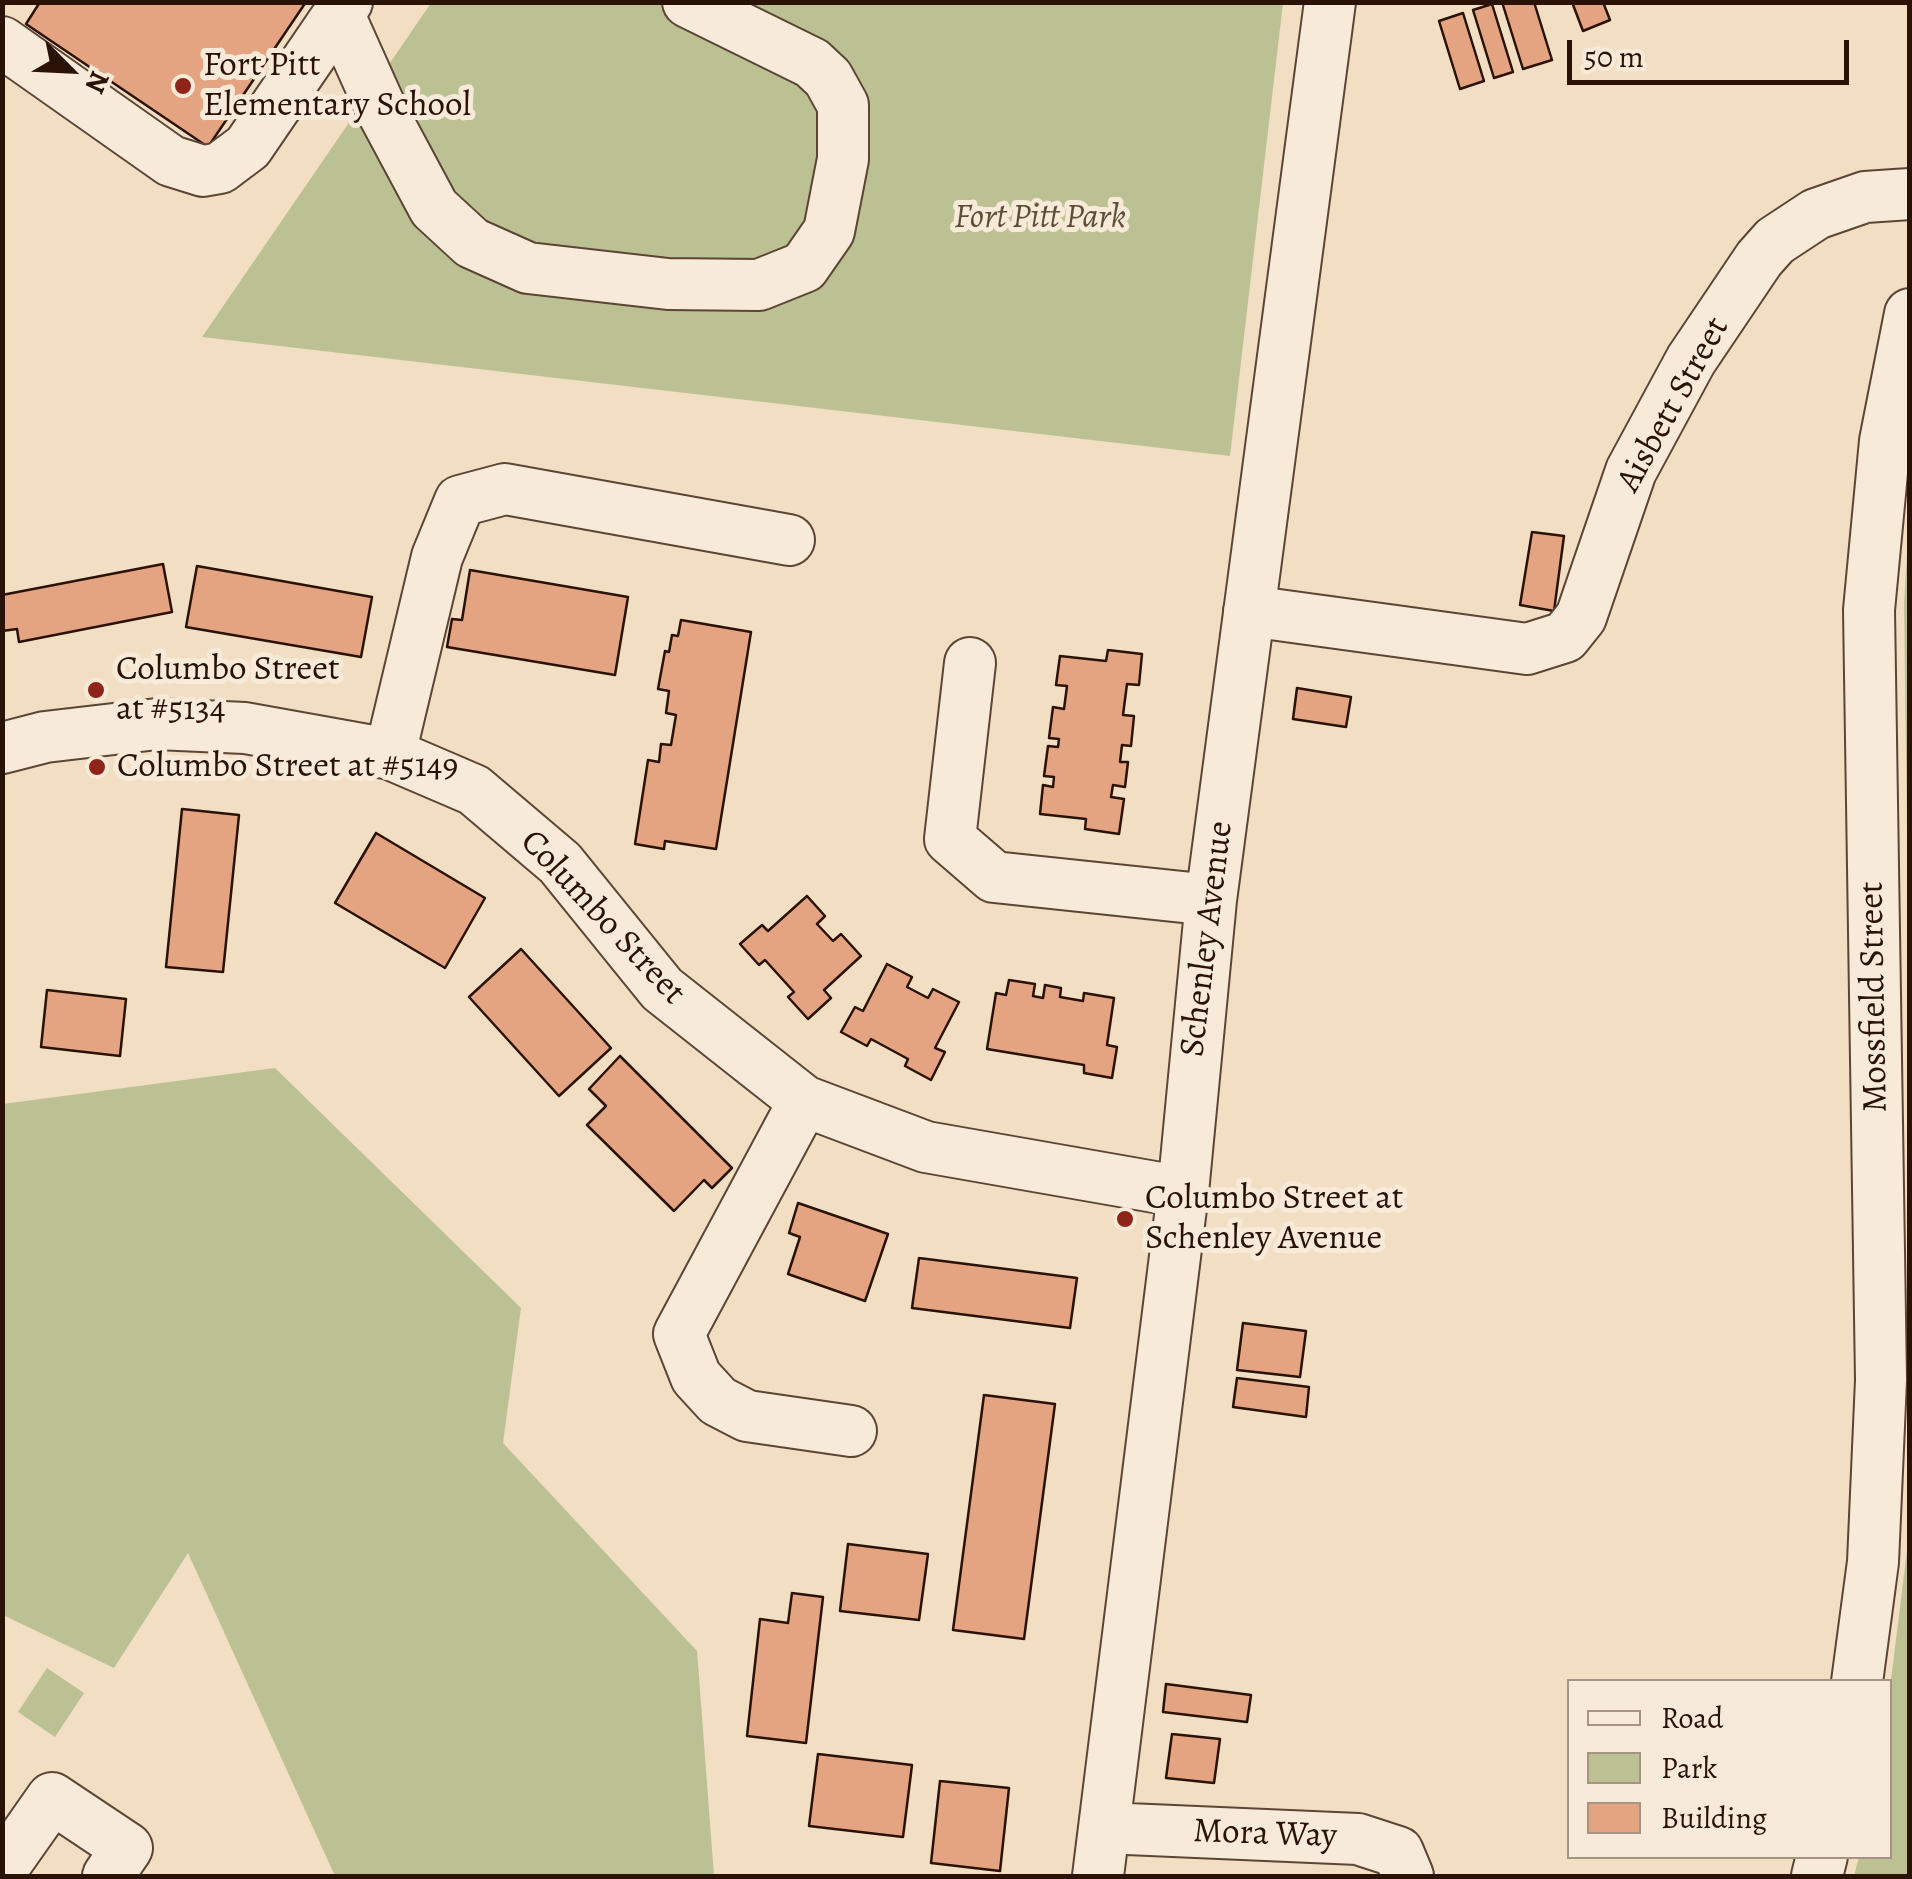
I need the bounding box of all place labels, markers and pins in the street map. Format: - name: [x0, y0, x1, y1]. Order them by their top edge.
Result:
- place label: Fort Pitt Elementary School: [203, 45, 471, 127]
- marker: Fort Pitt Elementary School: [172, 75, 194, 97]
- place label: Columbo Street at #5134: [116, 649, 339, 731]
- marker: Columbo Street at #5134: [85, 679, 107, 701]
- place label: Columbo Street at #5149: [117, 746, 458, 788]
- marker: Columbo Street at #5149: [86, 756, 108, 778]
- place label: Columbo Street at Schenley Avenue: [1145, 1178, 1403, 1260]
- marker: Columbo Street at Schenley Avenue: [1114, 1208, 1136, 1230]

